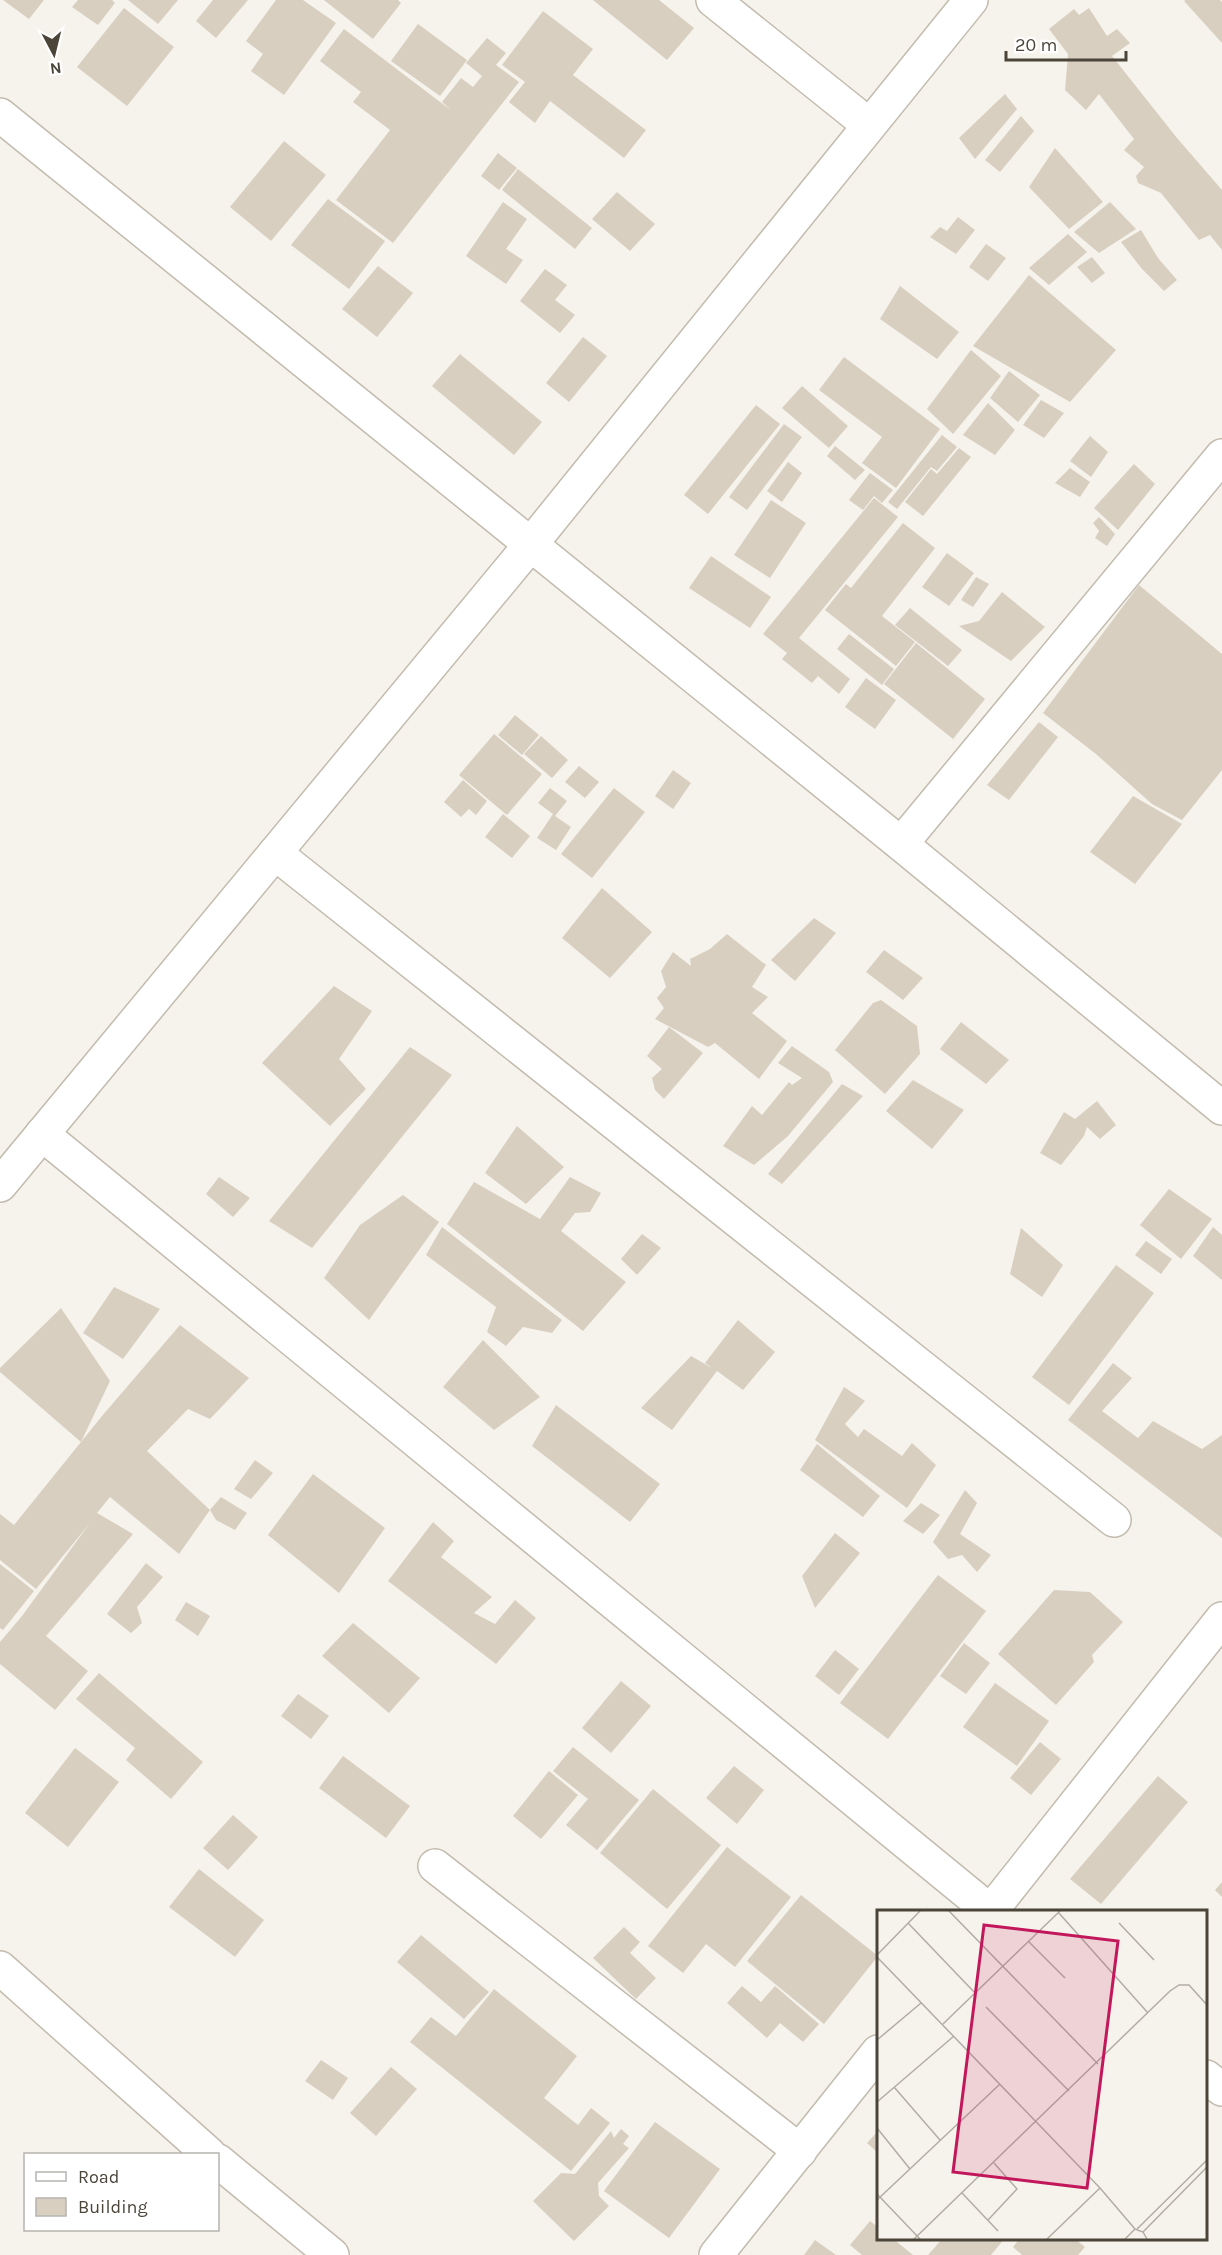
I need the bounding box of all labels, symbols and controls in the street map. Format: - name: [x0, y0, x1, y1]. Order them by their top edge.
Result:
- north arrow: [24, 24, 84, 84]
- scale bar: [1006, 24, 1126, 62]
- text: 20 m: [1015, 34, 1057, 56]
- text: N: [49, 58, 63, 79]
- inset map: [877, 1910, 1207, 2240]
- legend: [24, 2153, 219, 2231]
- text: Road: [78, 2166, 119, 2188]
- text: Building: [78, 2196, 148, 2218]

